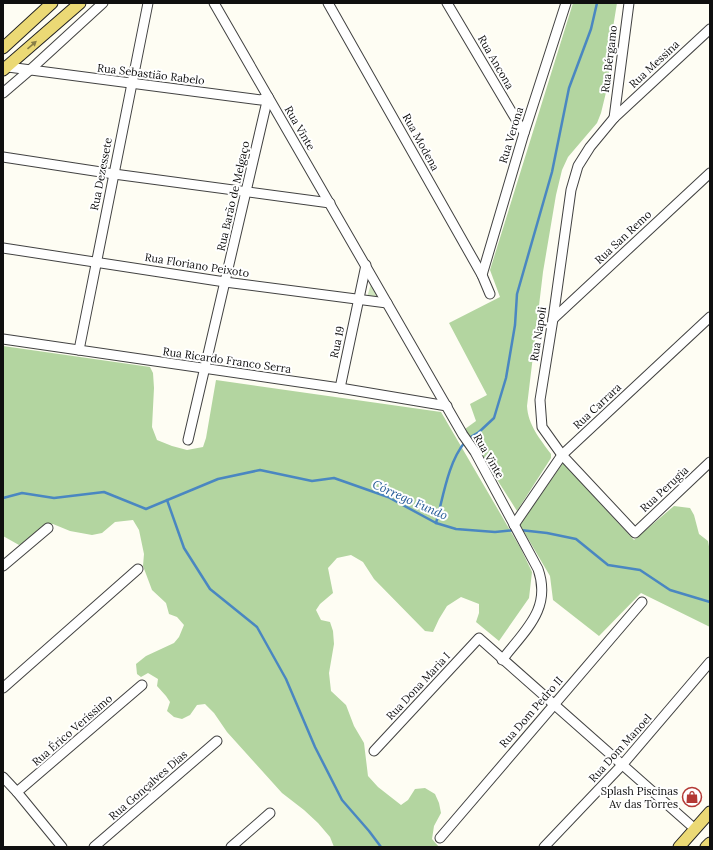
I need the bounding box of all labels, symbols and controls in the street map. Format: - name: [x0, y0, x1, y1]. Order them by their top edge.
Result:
- street label: Rua Bérgamo: [598, 25, 620, 93]
- street label: Rua Ancona: [475, 32, 517, 92]
- street label: Rua Messina: [626, 37, 682, 91]
- one-way arrow: [27, 40, 38, 49]
- street label: Rua Sebastião Rabelo: [96, 60, 206, 88]
- street label: Rua Vinte: [282, 103, 318, 153]
- street label: Rua Verona: [496, 105, 526, 165]
- street label: Rua Modena: [400, 111, 443, 173]
- street label: Rua Dezessete: [87, 136, 115, 212]
- street label: Rua Barão de Melgaço: [214, 140, 252, 252]
- street label: Rua San Remo: [592, 207, 654, 267]
- street label: Rua Floriano Peixoto: [144, 250, 250, 280]
- street label: Rua Napoli: [527, 306, 549, 362]
- street label: Rua 19: [327, 325, 347, 359]
- street label: Rua Ricardo Franco Serra: [162, 344, 292, 376]
- street label: Rua Carrara: [570, 380, 624, 432]
- street label: Rua Vinte: [471, 431, 507, 481]
- street label: Rua Perugia: [637, 463, 691, 515]
- water label: Córrego Fundo: [370, 476, 450, 523]
- street label: Rua Dona Maria I: [383, 649, 453, 723]
- street label: Rua Dom Pedro II: [496, 673, 566, 750]
- street label: Rua Érico Veríssimo: [29, 691, 115, 769]
- street label: Rua Dom Manoel: [586, 711, 654, 785]
- street label: Rua Gonçalves Dias: [106, 747, 190, 823]
- place label: Splash Piscinas Av das Torres: [601, 784, 678, 811]
- shop icon: Splash Piscinas Av das Torres: [681, 786, 703, 808]

